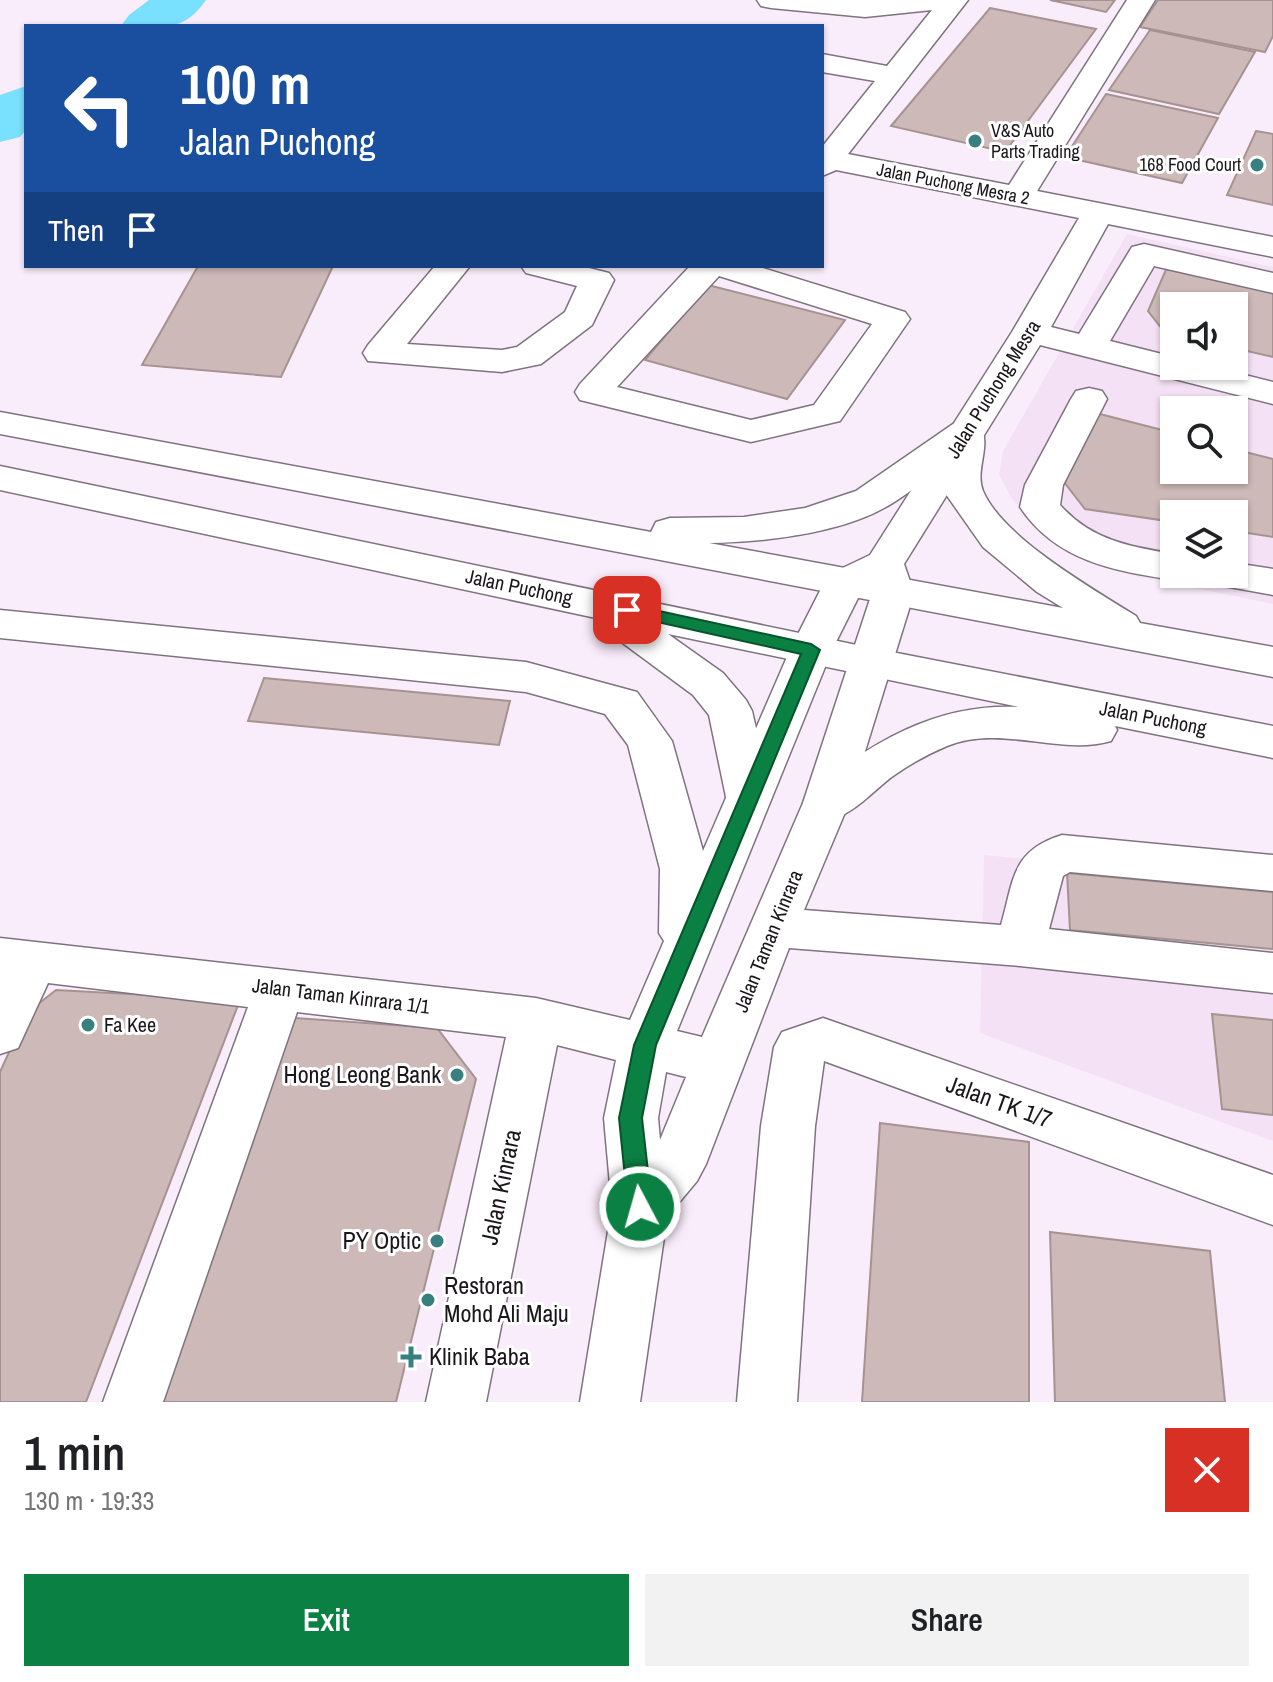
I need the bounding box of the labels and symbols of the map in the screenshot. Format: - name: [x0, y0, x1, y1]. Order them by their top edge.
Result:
- place label: V&S Auto Parts Trading: [991, 118, 1080, 164]
- marker: V&S Auto Parts Trading: [966, 132, 984, 150]
- place label: 168 Food Court: [1139, 152, 1241, 177]
- street label: Jalan Puchong Mesra 2: [875, 156, 1032, 211]
- marker: 168 Food Court: [1248, 156, 1266, 174]
- street label: Jalan Puchong Mesra: [939, 314, 1046, 463]
- street label: Jalan Puchong: [463, 562, 575, 611]
- pin: [593, 576, 661, 644]
- street label: Jalan Puchong: [1097, 694, 1209, 741]
- street label: Jalan Taman Kinrara: [727, 866, 808, 1016]
- street label: Jalan Taman Kinrara 1/1: [251, 971, 431, 1020]
- place label: Fa Kee: [104, 1011, 156, 1038]
- marker: Fa Kee: [79, 1016, 97, 1034]
- place label: Hong Leong Bank: [283, 1058, 441, 1090]
- marker: Hong Leong Bank: [448, 1066, 466, 1084]
- street label: Jalan TK 1/7: [942, 1067, 1057, 1135]
- street label: Jalan Kinrara: [472, 1126, 528, 1247]
- position arrow: [598, 1165, 682, 1249]
- place label: PY Optic: [343, 1224, 421, 1256]
- marker: PY Optic: [428, 1232, 446, 1250]
- place label: Restoran Mohd Ali Maju: [444, 1269, 569, 1329]
- marker: Restoran Mohd Ali Maju: [419, 1291, 437, 1309]
- place label: Klinik Baba: [429, 1340, 530, 1372]
- marker: Klinik Baba: [400, 1346, 422, 1368]

